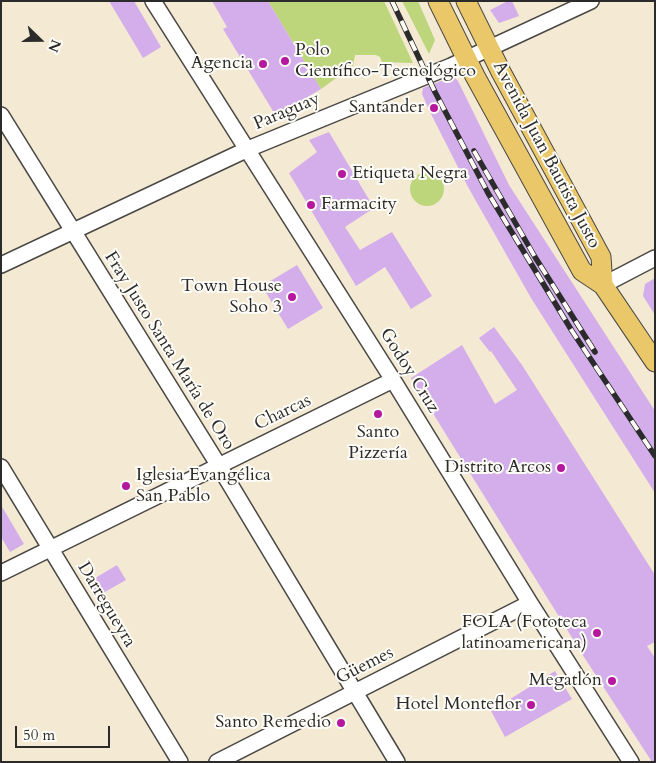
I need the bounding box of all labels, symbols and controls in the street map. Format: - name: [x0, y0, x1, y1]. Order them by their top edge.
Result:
- north arrow: [15, 15, 65, 65]
- text: N: [43, 37, 65, 55]
- place label: Polo Científico-Tecnológico: [295, 40, 476, 82]
- place label: Agencia: [191, 53, 253, 75]
- marker: Polo Científico-Tecnológico: [279, 55, 291, 67]
- marker: Agencia: [257, 58, 269, 70]
- street label: Avenida Juan Bautista Justo: [487, 58, 605, 252]
- street label: Paraguay: [251, 88, 323, 136]
- place label: Santander: [349, 97, 424, 119]
- marker: Santander: [428, 102, 440, 114]
- place label: Etiqueta Negra: [352, 163, 468, 185]
- marker: Etiqueta Negra: [336, 168, 348, 180]
- place label: Farmacity: [321, 194, 397, 216]
- marker: Farmacity: [305, 199, 317, 211]
- street label: Fray Justo Santa María de Oro: [99, 248, 239, 454]
- place label: Town House Soho 3: [181, 276, 282, 318]
- marker: Town House Soho 3: [286, 291, 298, 303]
- street label: Godoy Cruz: [374, 325, 444, 417]
- street label: Charcas: [251, 390, 315, 436]
- marker: Santo Pizzería: [372, 408, 384, 420]
- place label: Santo Pizzería: [348, 422, 408, 464]
- place label: Distrito Arcos: [444, 457, 551, 479]
- marker: Distrito Arcos: [555, 462, 567, 474]
- place label: Iglesia Evangélica San Pablo: [136, 465, 271, 508]
- marker: Iglesia Evangélica San Pablo: [120, 480, 132, 492]
- street label: Darregueyra: [72, 558, 140, 652]
- place label: FOLA (Fototeca latinoamericana): [461, 612, 587, 654]
- marker: FOLA (Fototeca latinoamericana): [591, 627, 603, 639]
- street label: Güemes: [333, 642, 397, 690]
- place label: Megatlón: [529, 670, 602, 692]
- marker: Megatlón: [606, 675, 618, 687]
- place label: Hotel Monteflor: [396, 694, 521, 716]
- marker: Hotel Monteflor: [525, 699, 537, 711]
- place label: Santo Remedio: [215, 712, 331, 734]
- scale bar: [18, 716, 112, 748]
- marker: Santo Remedio: [335, 717, 347, 729]
- text: 50 m: [23, 725, 55, 745]

